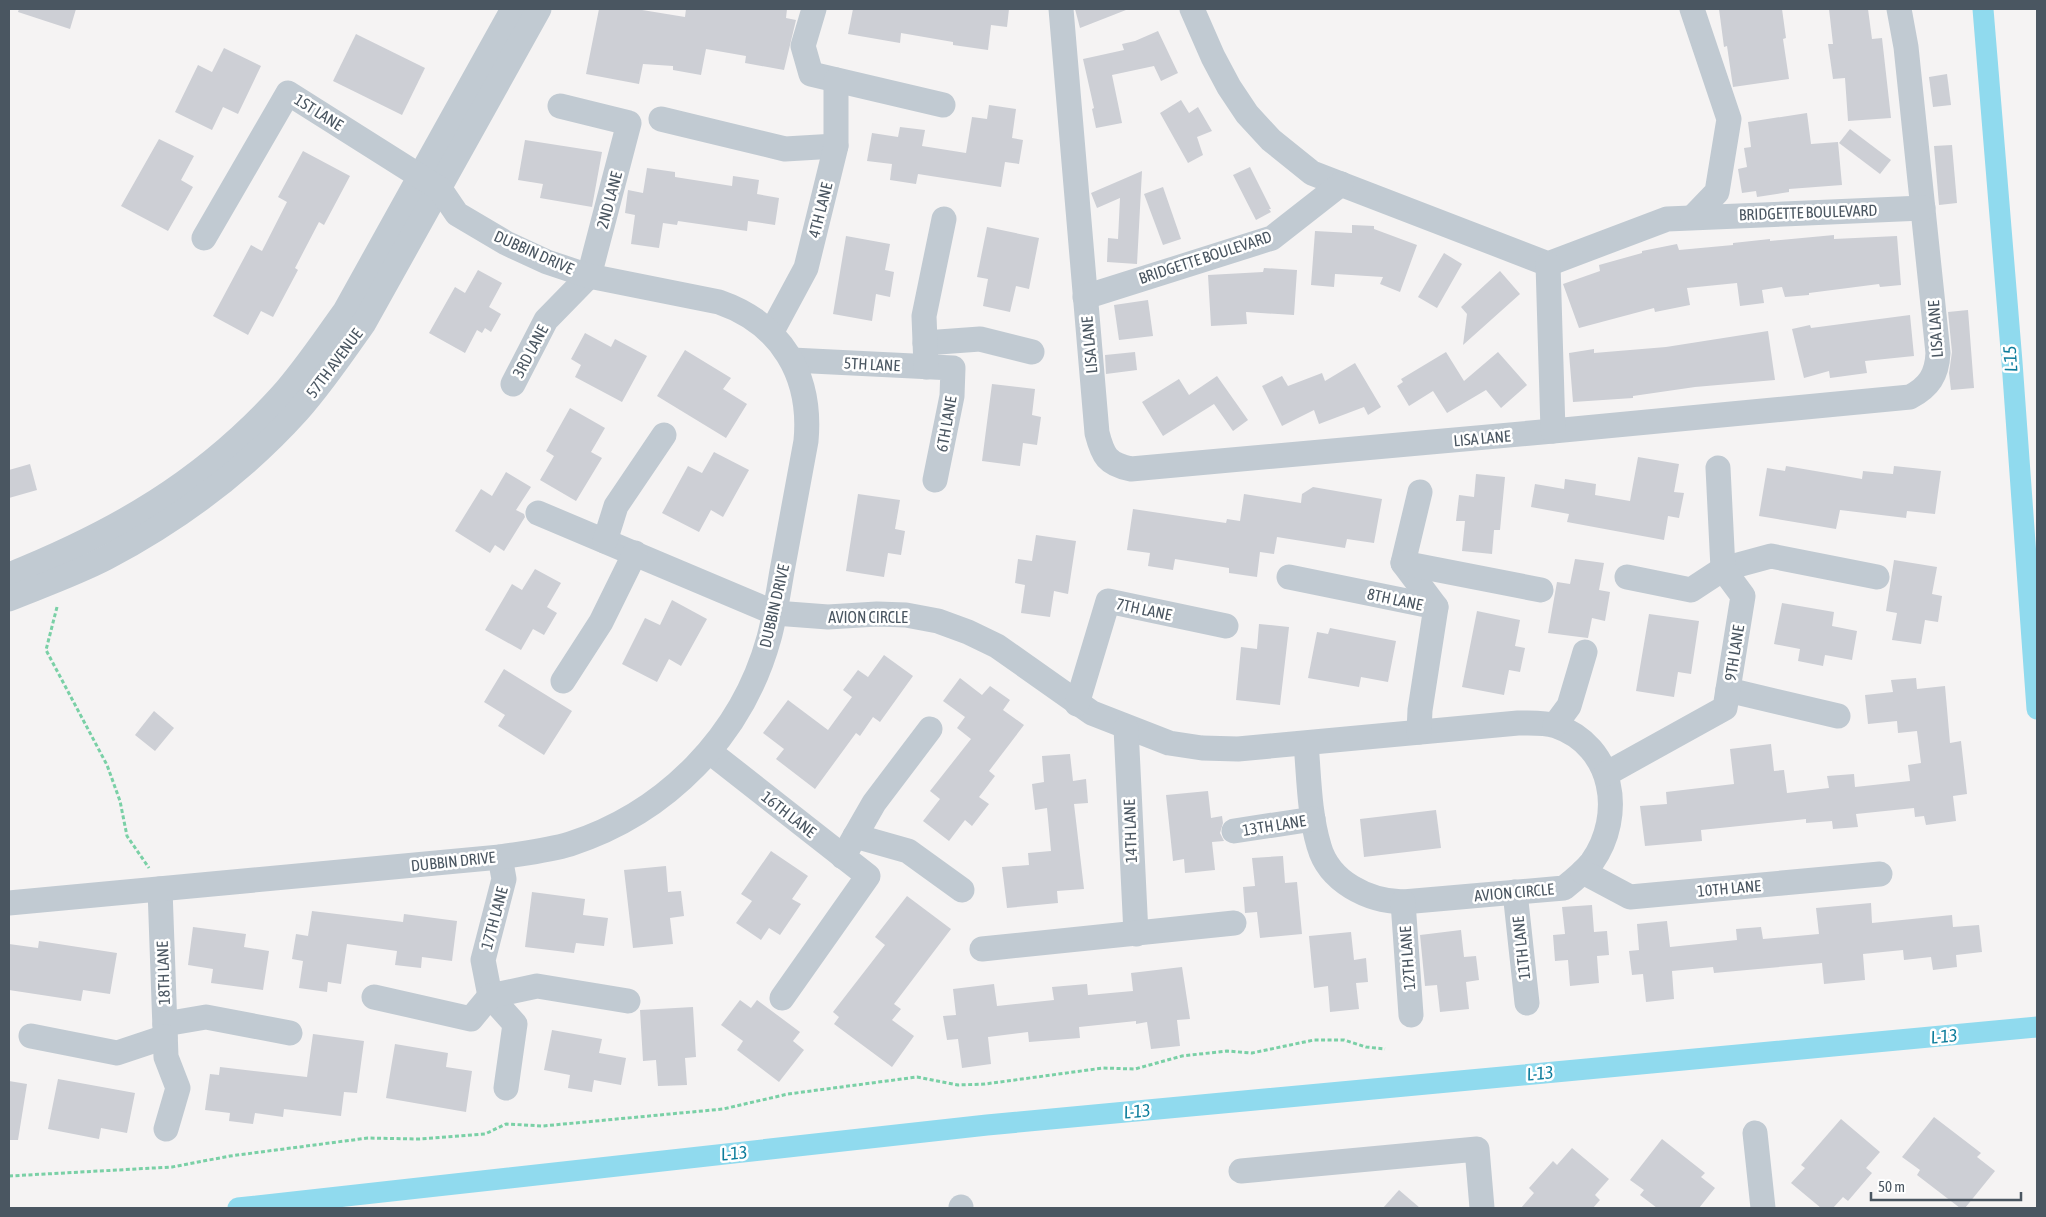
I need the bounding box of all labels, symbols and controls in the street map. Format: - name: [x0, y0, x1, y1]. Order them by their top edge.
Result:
- street label: 1ST LANE: [291, 90, 347, 134]
- street label: 2ND LANE: [593, 169, 625, 231]
- street label: 4TH LANE: [804, 180, 836, 240]
- street label: BRIDGETTE BOULEVARD: [1738, 201, 1878, 223]
- street label: DUBBIN DRIVE: [492, 226, 577, 278]
- street label: BRIDGETTE BOULEVARD: [1136, 227, 1274, 287]
- street label: LISA LANE: [1924, 300, 1946, 358]
- street label: LISA LANE: [1078, 315, 1100, 374]
- street label: 3RD LANE: [509, 321, 551, 380]
- street label: 57TH AVENUE: [302, 325, 366, 401]
- water label: L-15: [1999, 345, 2021, 373]
- street label: 5TH LANE: [843, 354, 901, 374]
- street label: 6TH LANE: [932, 395, 960, 453]
- street label: LISA LANE: [1453, 427, 1512, 449]
- street label: DUBBIN DRIVE: [756, 562, 792, 649]
- street label: 8TH LANE: [1366, 584, 1425, 614]
- street label: 7TH LANE: [1115, 594, 1174, 624]
- street label: AVION CIRCLE: [828, 608, 908, 626]
- street label: 9TH LANE: [1721, 624, 1747, 682]
- street label: 16TH LANE: [758, 787, 820, 841]
- street label: 14TH LANE: [1120, 799, 1140, 863]
- street label: 13TH LANE: [1241, 811, 1307, 839]
- street label: DUBBIN DRIVE: [410, 848, 496, 874]
- street label: 10TH LANE: [1696, 876, 1762, 900]
- street label: AVION CIRCLE: [1473, 880, 1555, 904]
- street label: 17TH LANE: [477, 885, 511, 951]
- street label: 11TH LANE: [1509, 915, 1533, 981]
- street label: 12TH LANE: [1396, 925, 1418, 990]
- street label: 18TH LANE: [153, 941, 173, 1005]
- water label: L-13: [1930, 1024, 1958, 1048]
- water label: L-13: [1526, 1061, 1554, 1085]
- water label: L-13: [1123, 1099, 1151, 1123]
- water label: L-13: [720, 1141, 748, 1165]
- scale bar: [1871, 1170, 2021, 1202]
- text: 50 m: [1878, 1178, 1905, 1195]

